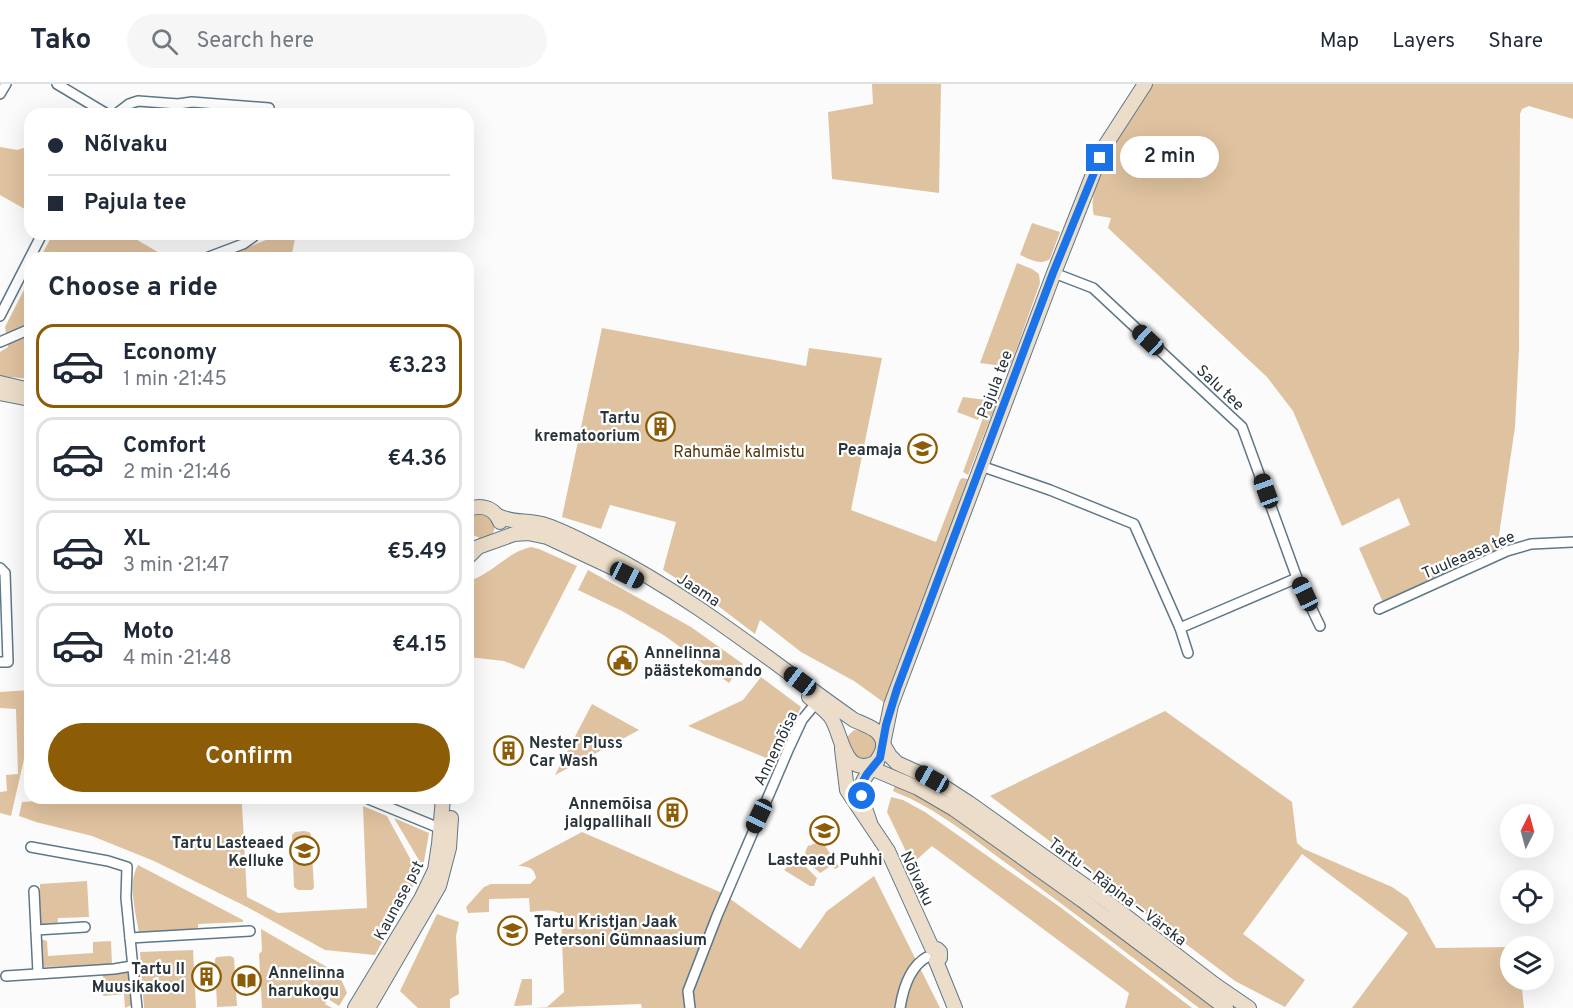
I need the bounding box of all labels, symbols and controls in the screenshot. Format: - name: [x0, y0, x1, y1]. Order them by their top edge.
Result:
- search box: [127, 14, 547, 68]
- text: Tako: [30, 23, 91, 59]
- icon: search: [148, 25, 181, 58]
- text: Search here: [196, 28, 314, 55]
- text: Map: [1320, 28, 1359, 55]
- text: Layers: [1392, 28, 1455, 55]
- text: Share: [1488, 28, 1543, 55]
- text: Nõlvaku: [84, 132, 168, 159]
- callout: 2 min: [1121, 137, 1220, 179]
- route end: [1086, 144, 1113, 171]
- text: 2 min: [1144, 144, 1195, 170]
- text: Pajula tee: [84, 190, 187, 217]
- text: Choose a ride: [48, 271, 218, 305]
- car: [1129, 321, 1167, 359]
- icon: car: [51, 339, 105, 393]
- text: Economy: [123, 340, 217, 367]
- street label: Pajula tee: [974, 348, 1018, 422]
- text: €3.23: [388, 353, 447, 380]
- street label: Salu tee: [1191, 361, 1248, 416]
- text: 1 min · 21:45: [123, 367, 227, 393]
- place label: Tartu krematoorium: [534, 409, 640, 447]
- building icon: Tartu krematoorium: [645, 410, 677, 442]
- icon: car: [51, 432, 105, 486]
- text: Comfort: [123, 433, 206, 460]
- school or university icon: Peamaja: [907, 433, 939, 465]
- place label: Peamaja: [838, 441, 902, 461]
- park label: Rahumäe kalmistu: [673, 443, 805, 463]
- text: €4.36: [387, 446, 447, 473]
- text: 2 min · 21:46: [123, 460, 231, 486]
- car: [1251, 471, 1281, 511]
- icon: car: [51, 525, 105, 579]
- text: XL: [123, 526, 150, 553]
- street label: Tuuleaasa tee: [1419, 527, 1518, 584]
- text: €5.49: [387, 539, 447, 566]
- text: 3 min · 21:47: [123, 553, 229, 579]
- car: [607, 559, 647, 591]
- street label: Jaama: [672, 569, 723, 612]
- car: [1289, 574, 1321, 614]
- icon: car: [51, 618, 105, 672]
- text: Moto: [123, 619, 174, 646]
- text: €4.15: [392, 632, 447, 659]
- place label: Annelinna päästekomando: [644, 644, 762, 682]
- public building icon: Annelinna päästekomando: [607, 645, 639, 677]
- text: 4 min · 21:48: [123, 646, 232, 672]
- car: [780, 663, 820, 699]
- street label: Annemõisa: [750, 708, 803, 789]
- button: Confirm: [48, 723, 450, 792]
- place label: Nester Pluss Car Wash: [529, 734, 623, 772]
- building icon: Nester Pluss Car Wash: [492, 735, 524, 767]
- car: [912, 762, 952, 796]
- route start: [848, 782, 875, 809]
- place label: Annemõisa jalgpallihall: [564, 795, 652, 833]
- building icon: Annemõisa jalgpallihall: [657, 796, 689, 828]
- car: [743, 796, 775, 836]
- north arrow: [1500, 804, 1554, 858]
- map controls: [1500, 804, 1554, 990]
- school or university icon: Lasteaed Puhhi: [809, 815, 841, 847]
- place label: Tartu Lasteaed Kelluke: [172, 834, 284, 872]
- street label: Tartu — Räpina — Värska: [1044, 834, 1190, 951]
- school or university icon: Tartu Lasteaed Kelluke: [289, 835, 321, 867]
- street label: Nõlvaku: [895, 848, 938, 909]
- place label: Lasteaed Puhhi: [767, 851, 883, 871]
- street label: Kaunase pst: [370, 858, 429, 944]
- button: locate: [1500, 870, 1554, 924]
- place label: Tartu Kristjan Jaak Petersoni Gümnaasium: [534, 913, 707, 951]
- school or university icon: Tartu Kristjan Jaak Petersoni Gümnaasium: [497, 914, 529, 946]
- button: layers: [1500, 936, 1554, 990]
- place label: Tartu II Muusikakool: [92, 960, 185, 998]
- building icon: Tartu II Muusikakool: [190, 961, 222, 993]
- place label: Annelinna harukogu: [268, 964, 345, 1002]
- library icon: Annelinna harukogu: [231, 965, 263, 997]

